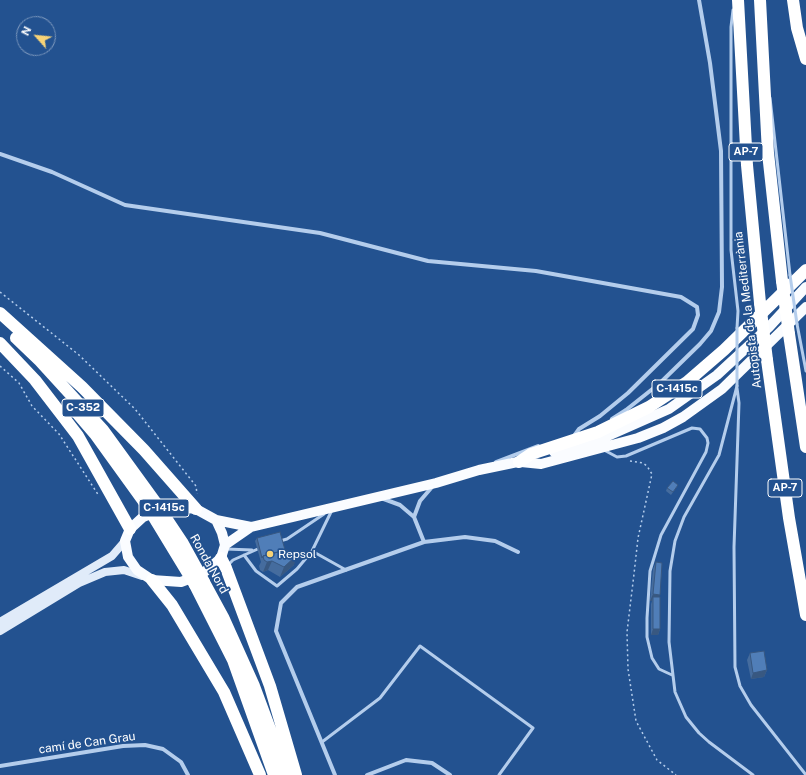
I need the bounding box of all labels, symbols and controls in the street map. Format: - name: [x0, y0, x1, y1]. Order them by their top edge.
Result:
- north arrow: [16, 16, 56, 56]
- text: N: [19, 24, 33, 38]
- road number: AP-7: [729, 143, 763, 161]
- street label: Autopista de la Mediterrània: [731, 231, 765, 389]
- road number: C-1415c: [652, 380, 702, 398]
- road number: C-352: [62, 399, 104, 417]
- road number: AP-7: [768, 479, 802, 497]
- road number: C-1415c: [139, 499, 189, 517]
- street label: Ronda Nord: [187, 532, 231, 596]
- place label: Repsol: [278, 547, 316, 561]
- marker: Repsol: [265, 549, 275, 559]
- street label: camí de Can Grau: [38, 729, 136, 757]

